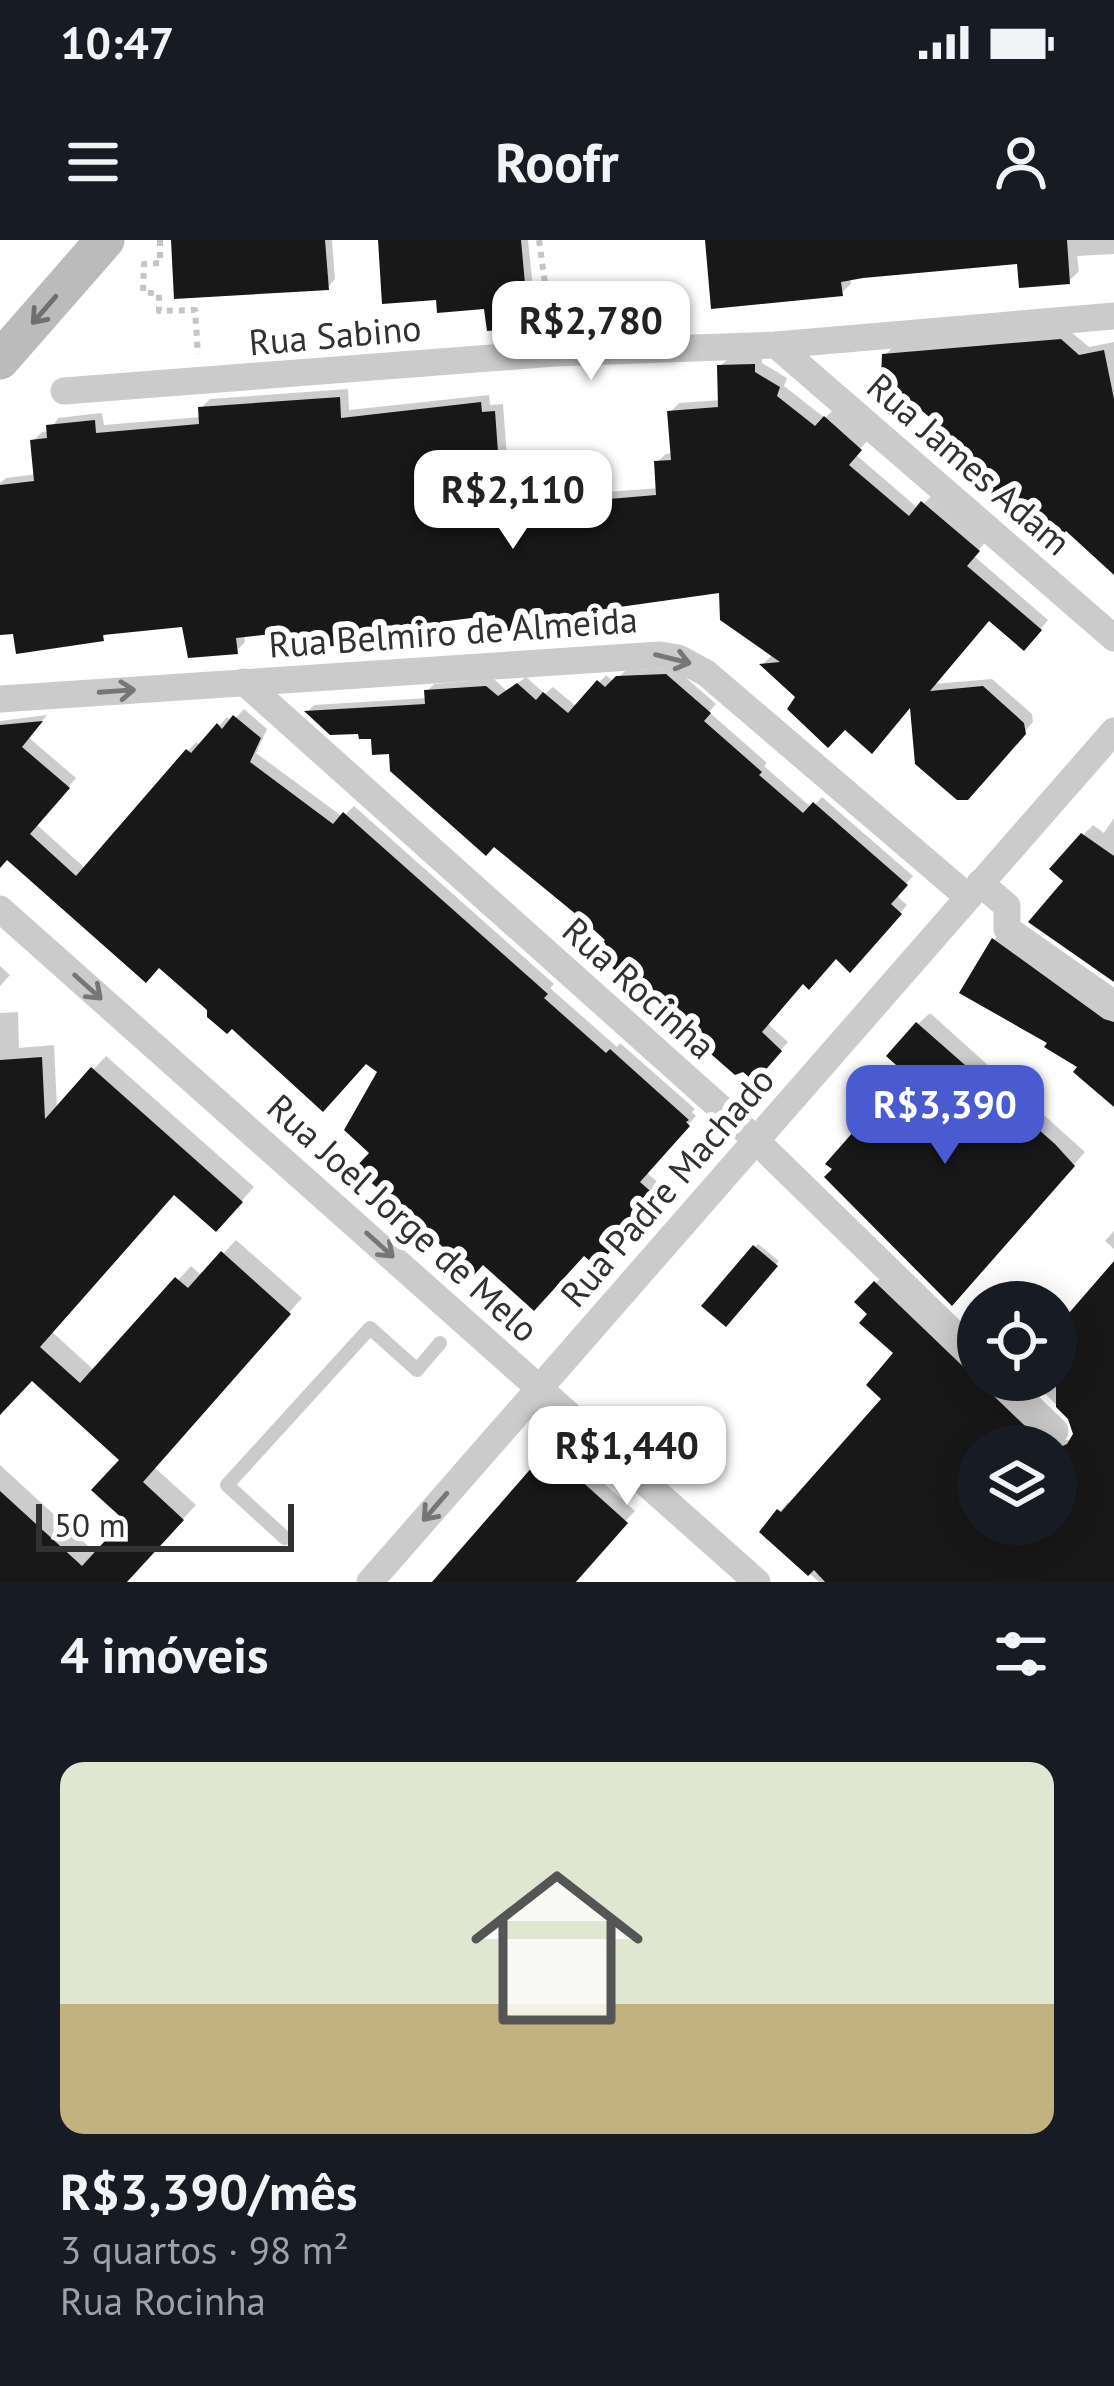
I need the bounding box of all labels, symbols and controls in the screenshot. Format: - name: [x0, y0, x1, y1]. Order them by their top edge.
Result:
- text: 10:47: [60, 13, 174, 71]
- text: Roofr: [495, 127, 619, 197]
- icon: menu: [60, 129, 126, 195]
- icon: person: [988, 129, 1054, 195]
- pin: R$2,780: [480, 281, 702, 383]
- one-way arrow: [31, 294, 59, 324]
- text: R$2,780: [519, 294, 663, 345]
- street label: Rua Sabino: [247, 304, 423, 365]
- street label: Rua James Adam: [858, 362, 1081, 565]
- pin: R$2,110: [402, 450, 624, 552]
- text: R$2,110: [441, 463, 585, 514]
- street label: Rua Belmiro de Almeida: [267, 595, 639, 668]
- one-way arrow: [653, 650, 691, 672]
- one-way arrow: [97, 679, 136, 702]
- street label: Rua Rocinha: [553, 907, 726, 1069]
- one-way arrow: [72, 973, 102, 1000]
- street label: Rua Padre Machado: [550, 1057, 784, 1316]
- pin: R$3,390: [834, 1065, 1056, 1167]
- text: R$3,390: [873, 1078, 1017, 1129]
- street label: Rua Joel Jorge de Melo: [258, 1083, 549, 1352]
- one-way arrow: [364, 1231, 394, 1259]
- map controls: [957, 1281, 1077, 1545]
- button: locate: [957, 1281, 1077, 1401]
- pin: R$1,440: [516, 1406, 738, 1508]
- text: R$1,440: [555, 1419, 699, 1470]
- button: layers: [957, 1425, 1077, 1545]
- one-way arrow: [422, 1491, 450, 1522]
- scale bar: [36, 1498, 294, 1551]
- text: 50 m: [54, 1503, 126, 1546]
- text: 4 imóveis: [60, 1621, 269, 1687]
- icon: filters: [988, 1621, 1054, 1687]
- icon: home: [449, 1840, 665, 2056]
- text: R$3,390/mês: [60, 2158, 357, 2224]
- text: 3 quartos · 98 m²: [60, 2224, 349, 2275]
- text: Rua Rocinha: [60, 2275, 266, 2326]

